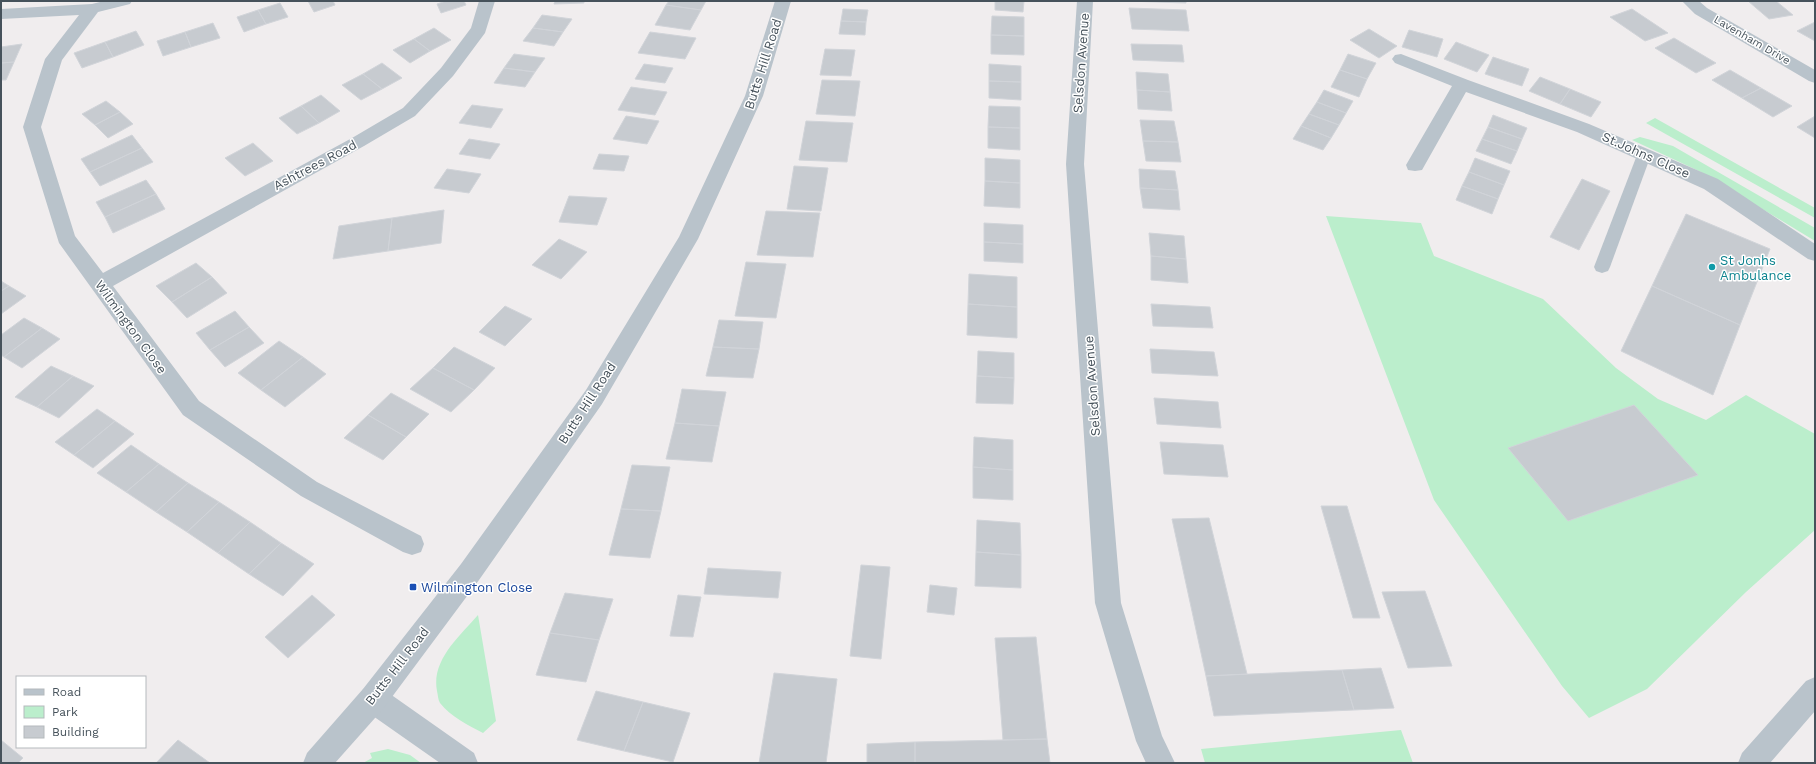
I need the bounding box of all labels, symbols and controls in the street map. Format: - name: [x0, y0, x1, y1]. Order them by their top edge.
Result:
- street label: Selsdon Avenue: [1070, 12, 1092, 114]
- street label: Lavenham Drive: [1711, 13, 1793, 67]
- street label: Butts Hill Road: [741, 17, 785, 111]
- street label: St.Johns Close: [1600, 129, 1692, 181]
- street label: Ashtrees Road: [271, 137, 359, 193]
- place label: St Jonhs Ambulance: [1720, 253, 1791, 283]
- marker: St Jonhs Ambulance: [1707, 262, 1717, 272]
- street label: Wilmington Close: [92, 277, 170, 377]
- street label: Selsdon Avenue: [1081, 335, 1103, 437]
- street label: Butts Hill Road: [555, 359, 619, 447]
- place label: Wilmington Close: [421, 580, 533, 595]
- marker: Wilmington Close: [408, 582, 418, 592]
- street label: Butts Hill Road: [362, 624, 432, 708]
- legend: [16, 676, 146, 748]
- text: Road: [52, 685, 81, 699]
- text: Park: [52, 705, 78, 719]
- text: Building: [52, 725, 99, 739]

